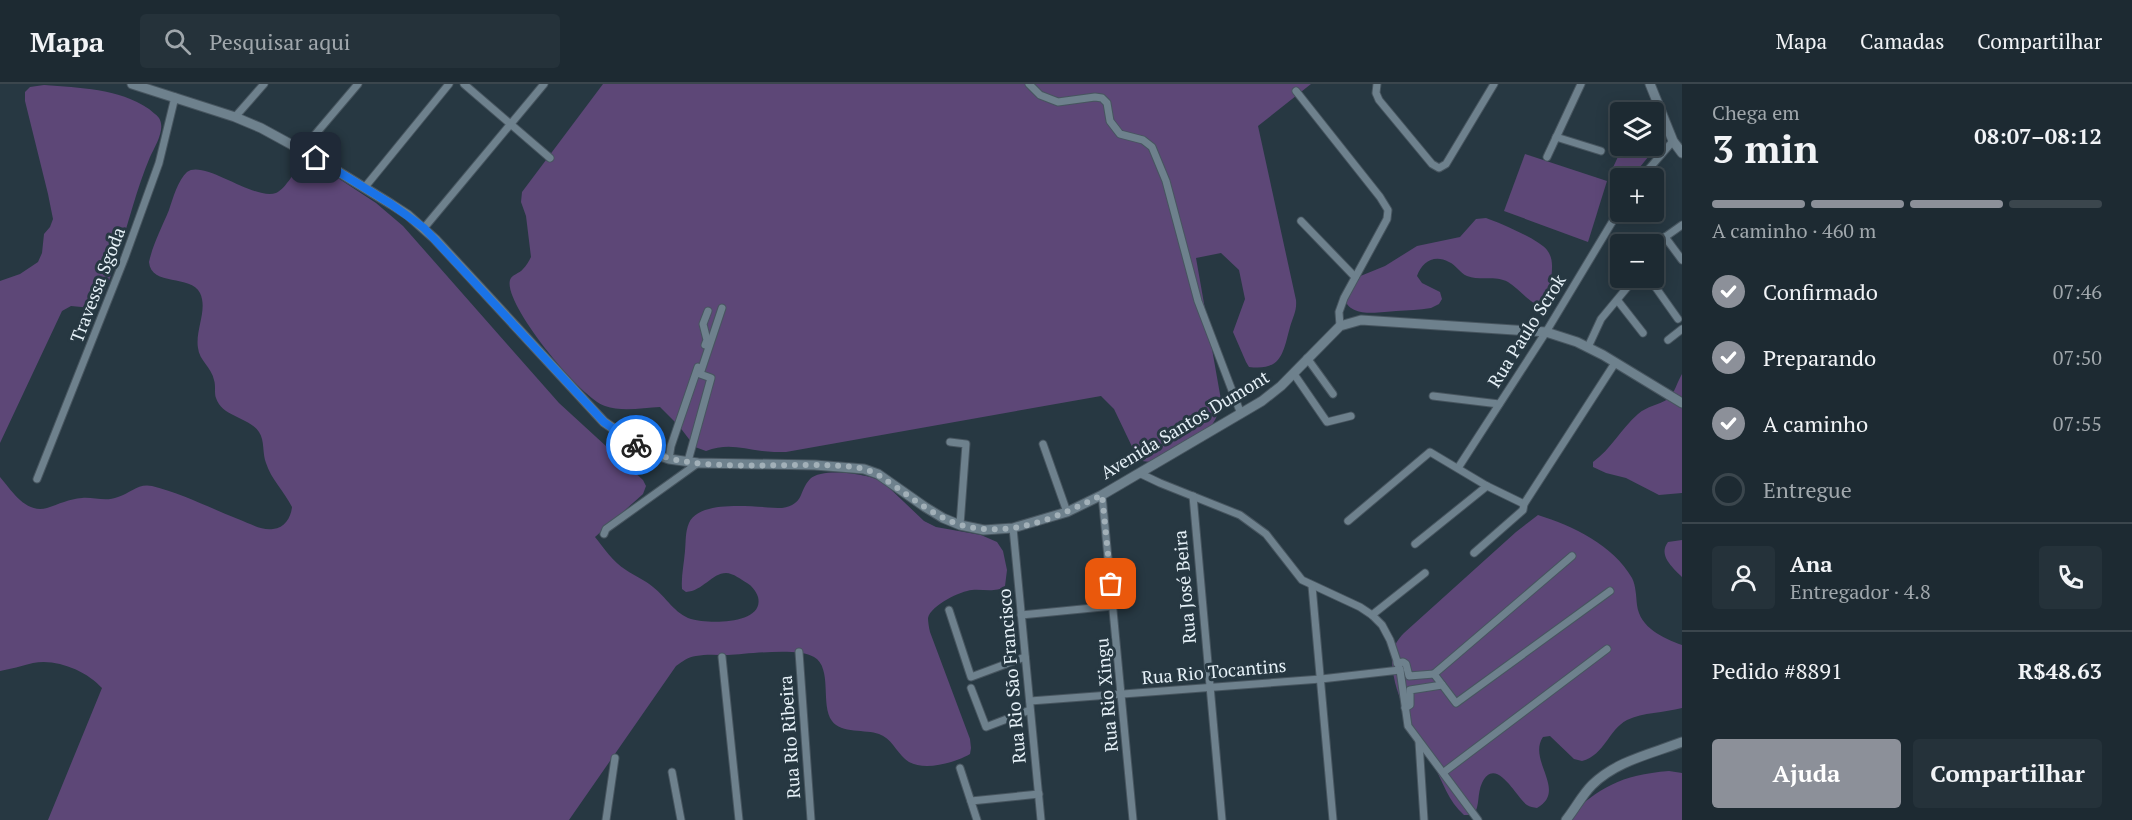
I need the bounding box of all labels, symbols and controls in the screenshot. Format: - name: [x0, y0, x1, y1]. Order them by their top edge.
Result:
- search box: [140, 14, 560, 68]
- text: Mapa: [30, 23, 104, 60]
- icon: search: [161, 25, 194, 58]
- text: Pesquisar aqui: [209, 27, 351, 56]
- text: Mapa: [1776, 27, 1827, 55]
- text: Camadas: [1860, 27, 1944, 55]
- text: Compartilhar: [1977, 27, 2102, 55]
- text: Chega em: [1712, 99, 1799, 126]
- map controls: [1610, 102, 1664, 288]
- button: layers: [1610, 102, 1664, 156]
- text: 08:07–08:12: [1974, 121, 2102, 150]
- text: 3 min: [1712, 122, 1819, 174]
- pin: [290, 132, 341, 183]
- icon: home: [299, 141, 332, 174]
- button: +: [1610, 168, 1664, 222]
- text: A caminho · 460 m: [1712, 217, 1876, 244]
- street label: Travessa Sgoda: [64, 224, 130, 346]
- button: −: [1610, 234, 1664, 288]
- street label: Rua Paulo Scrok: [1482, 269, 1571, 392]
- icon: check: [1712, 275, 1745, 308]
- text: Confirmado: [1763, 277, 1878, 306]
- text: 07:46: [2053, 278, 2102, 305]
- icon: check: [1712, 341, 1745, 374]
- text: Preparando: [1763, 343, 1876, 372]
- text: 07:50: [2053, 344, 2102, 371]
- street label: Avenida Santos Dumont: [1096, 364, 1273, 484]
- icon: check: [1712, 407, 1745, 440]
- text: A caminho: [1763, 409, 1868, 438]
- text: 07:55: [2053, 410, 2102, 437]
- courier: [606, 415, 666, 475]
- icon: bike: [620, 429, 653, 462]
- text: Entregue: [1763, 475, 1852, 504]
- street label: Rua José Beira: [1167, 529, 1201, 645]
- button: person: [1712, 546, 1775, 609]
- button: phone: [2039, 546, 2102, 609]
- text: Ana: [1790, 549, 1832, 578]
- pin: [1085, 558, 1136, 609]
- icon: bag: [1094, 567, 1127, 600]
- text: Entregador · 4.8: [1790, 578, 1931, 605]
- street label: Rua Rio São Francisco: [991, 588, 1031, 765]
- street label: Rua Rio Xingu: [1089, 637, 1123, 753]
- street label: Rua Rio Tocantins: [1141, 653, 1287, 689]
- text: Pedido #8891: [1712, 656, 1843, 685]
- text: R$48.63: [2018, 656, 2102, 685]
- street label: Rua Rio Ribeira: [773, 675, 805, 800]
- button: Ajuda: [1712, 739, 1901, 808]
- button: Compartilhar: [1913, 739, 2102, 808]

